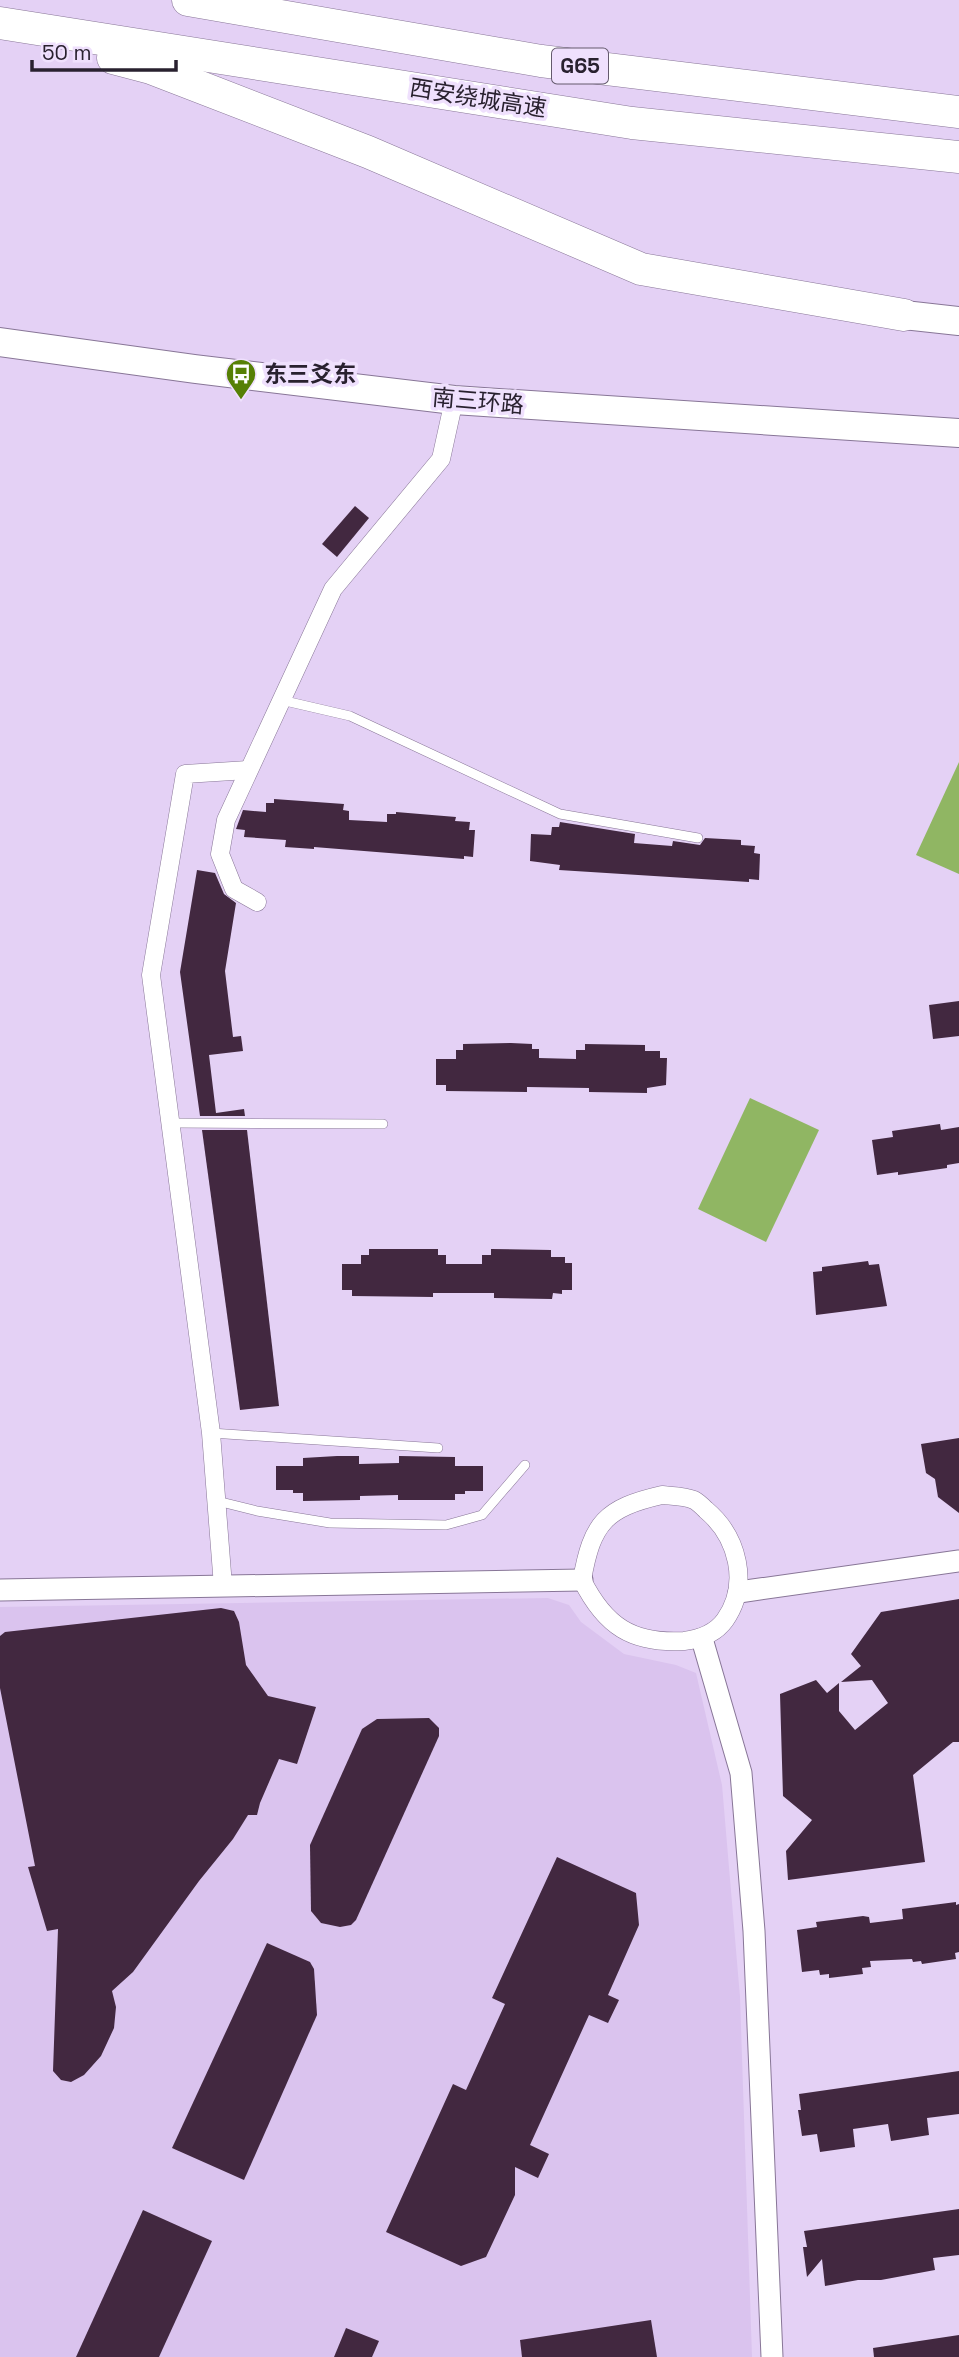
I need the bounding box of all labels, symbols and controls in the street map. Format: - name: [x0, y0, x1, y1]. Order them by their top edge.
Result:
- scale bar: [32, 28, 175, 72]
- text: 50 m: [42, 39, 92, 66]
- road number: G65: [552, 48, 608, 84]
- street label: 西安绕城高速: [408, 72, 548, 124]
- bus stop icon: 东三爻东: [224, 357, 258, 401]
- place label: 东三爻东: [264, 359, 356, 389]
- street label: 南三环路: [431, 382, 525, 420]

